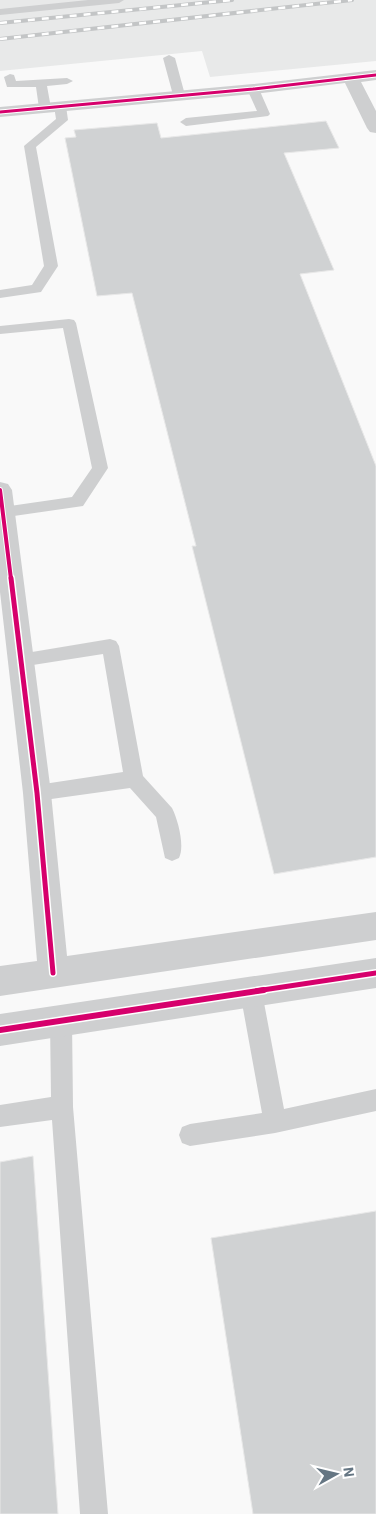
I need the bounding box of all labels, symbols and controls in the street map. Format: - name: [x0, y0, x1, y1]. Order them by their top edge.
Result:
- north arrow: [311, 1449, 361, 1499]
- text: N: [339, 1466, 358, 1478]

